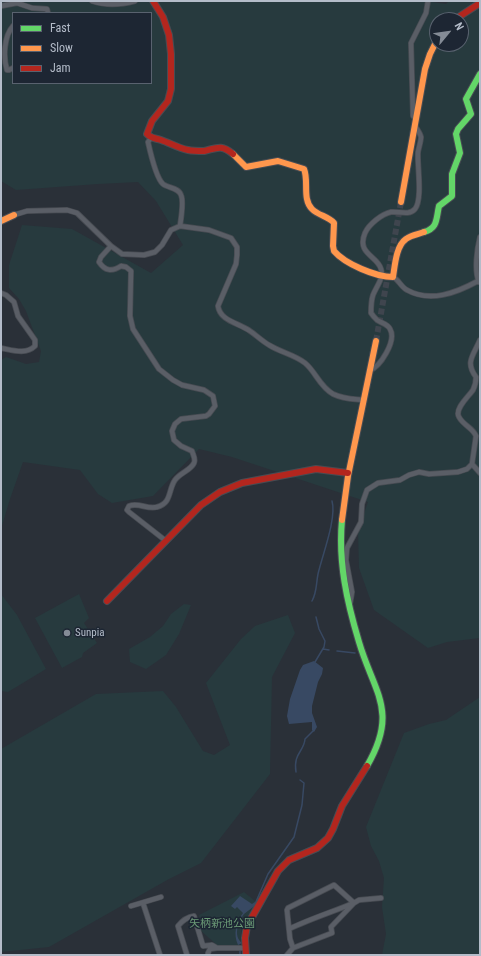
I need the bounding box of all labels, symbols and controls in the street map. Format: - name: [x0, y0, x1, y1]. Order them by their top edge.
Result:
- legend: [12, 12, 152, 84]
- north arrow: [429, 12, 469, 52]
- text: N: [452, 20, 466, 33]
- text: Fast: [50, 21, 70, 35]
- text: Slow: [50, 41, 73, 55]
- text: Jam: [50, 61, 71, 75]
- place label: Sunpia: [75, 626, 105, 640]
- marker: Sunpia: [62, 628, 72, 638]
- park label: 矢柄新池公園: [189, 917, 255, 931]

